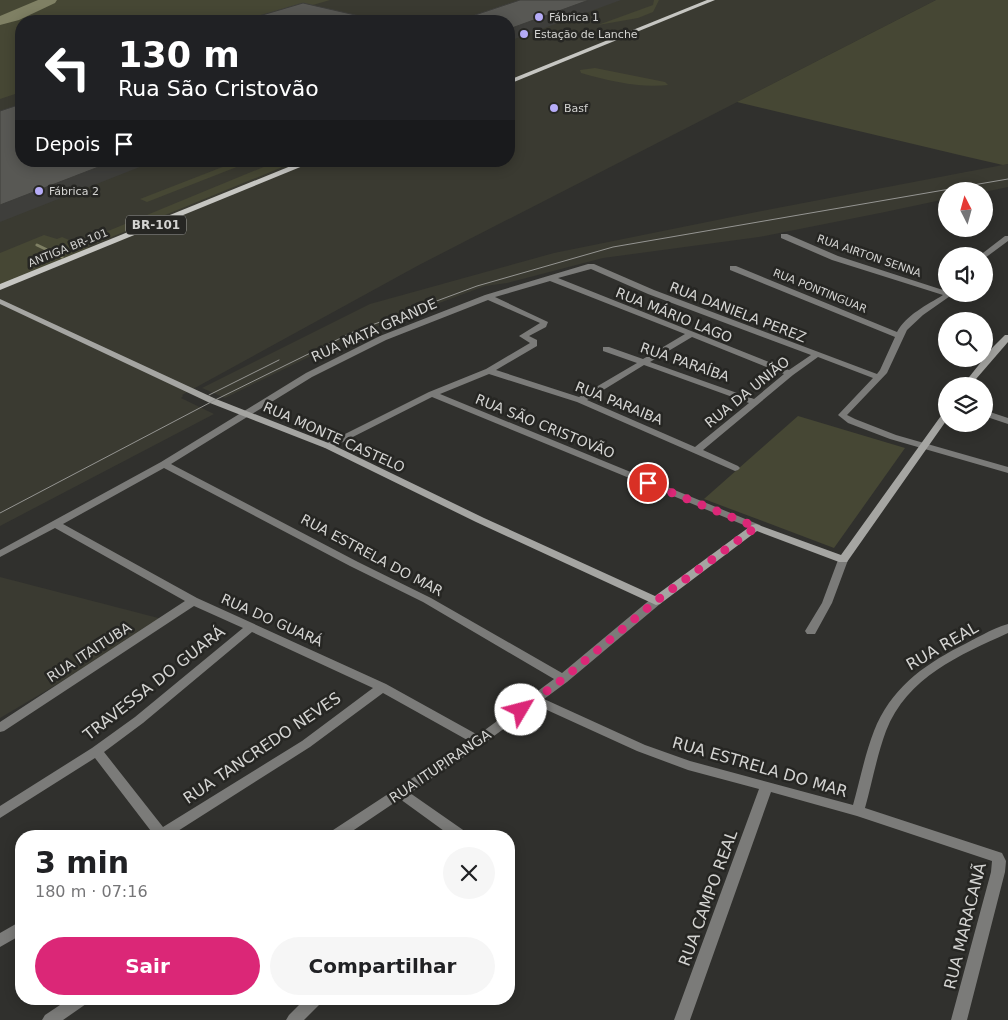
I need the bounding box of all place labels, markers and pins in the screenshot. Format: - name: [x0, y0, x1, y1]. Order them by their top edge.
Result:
- marker: Fábrica 1: [533, 11, 545, 23]
- place label: Fábrica 1: [549, 11, 599, 24]
- marker: Estação de Lanche: [518, 28, 530, 40]
- place label: Estação de Lanche: [534, 28, 638, 41]
- marker: Basf: [548, 102, 560, 114]
- place label: Basf: [564, 102, 589, 115]
- marker: Fábrica 2: [33, 185, 45, 197]
- place label: Fábrica 2: [49, 185, 99, 198]
- pin: [627, 462, 669, 504]

